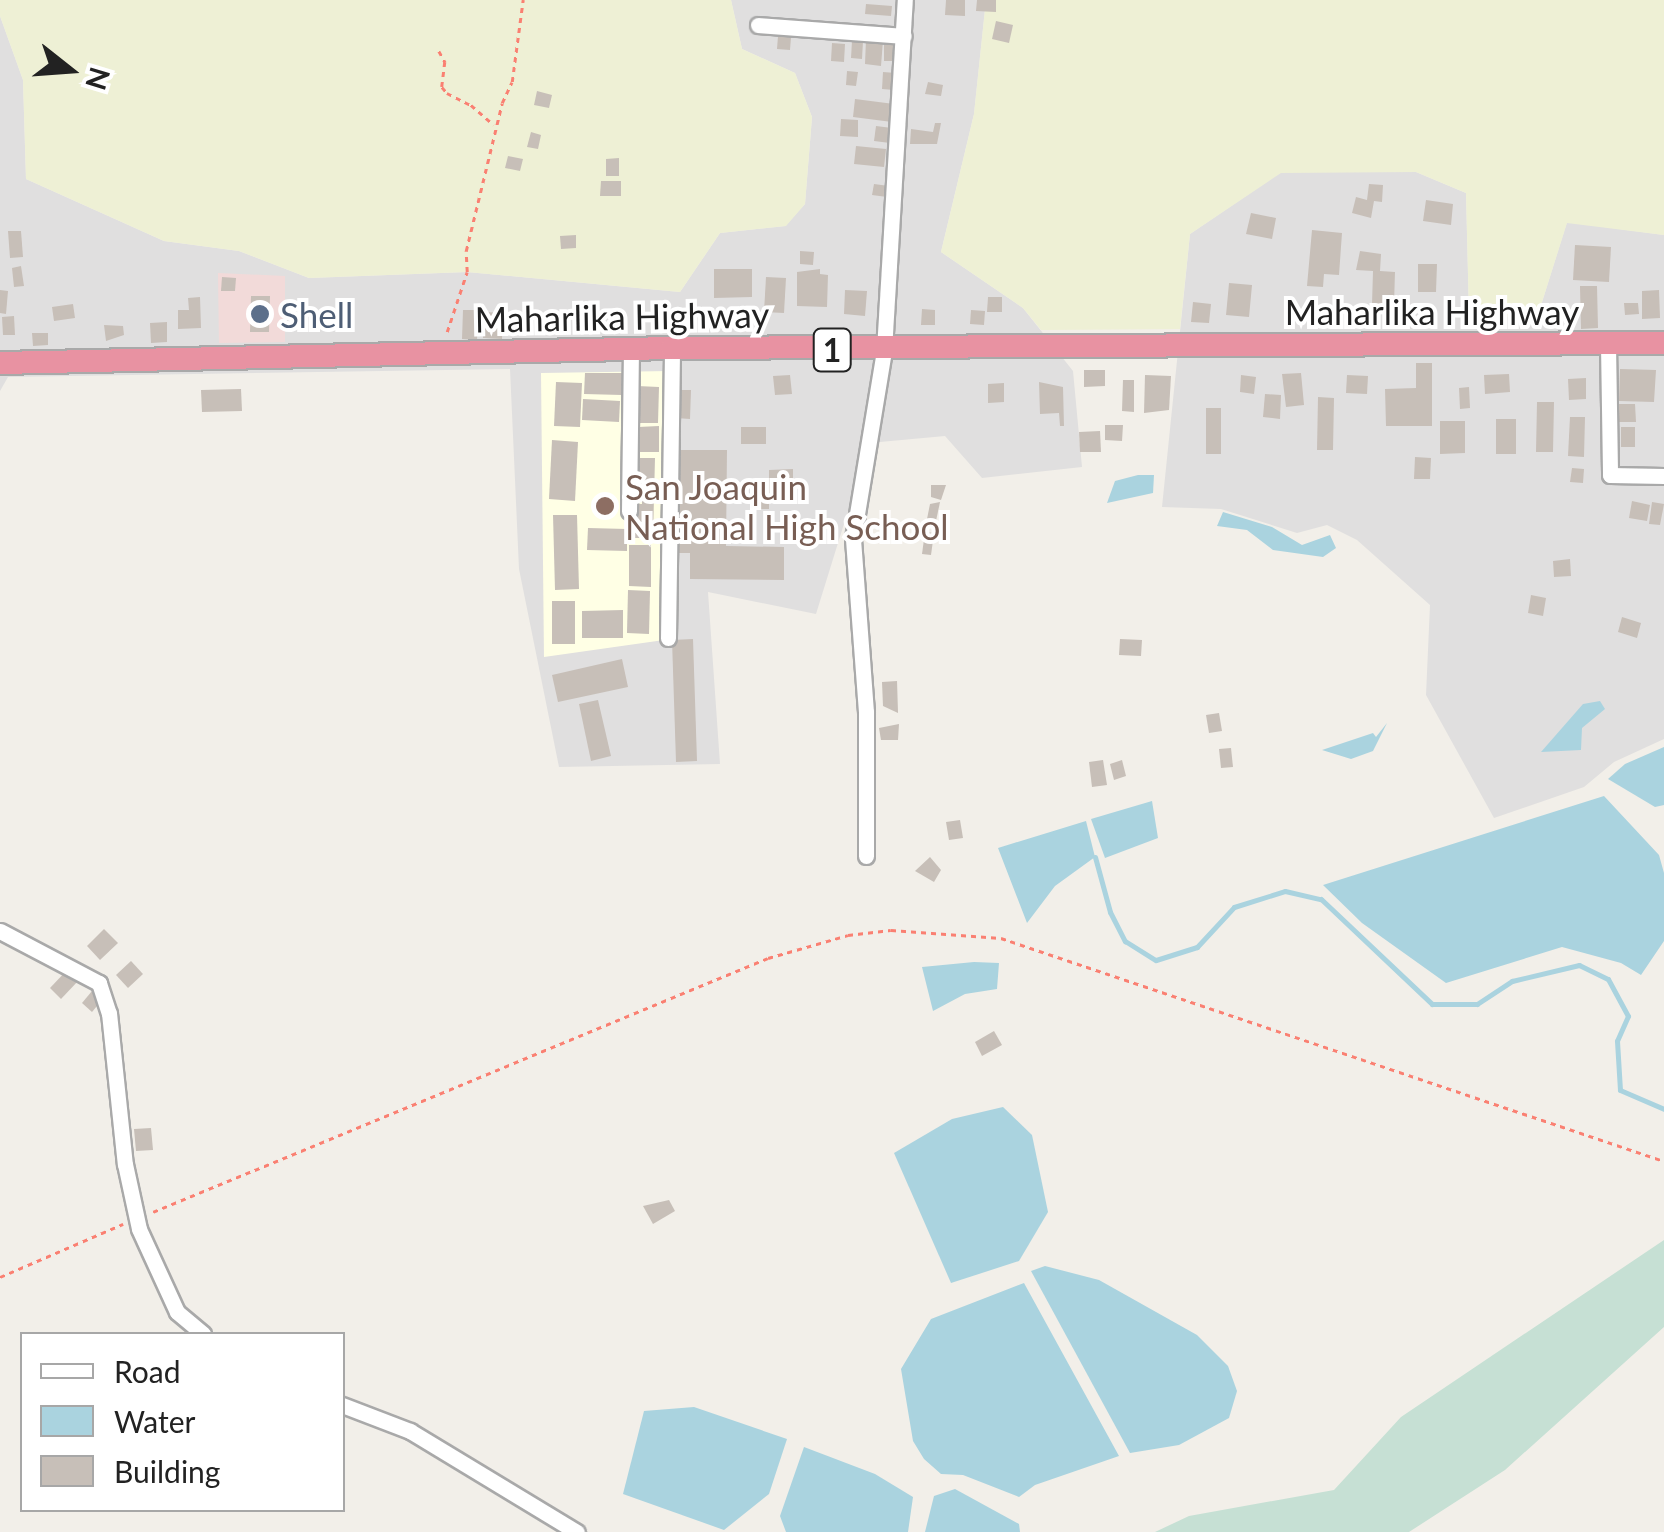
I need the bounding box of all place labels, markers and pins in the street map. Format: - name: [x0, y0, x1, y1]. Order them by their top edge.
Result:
- place label: Shell: [280, 293, 353, 335]
- marker: Shell: [249, 303, 271, 325]
- place label: San Joaquin National High School: [625, 465, 949, 547]
- marker: San Joaquin National High School: [594, 495, 616, 517]

